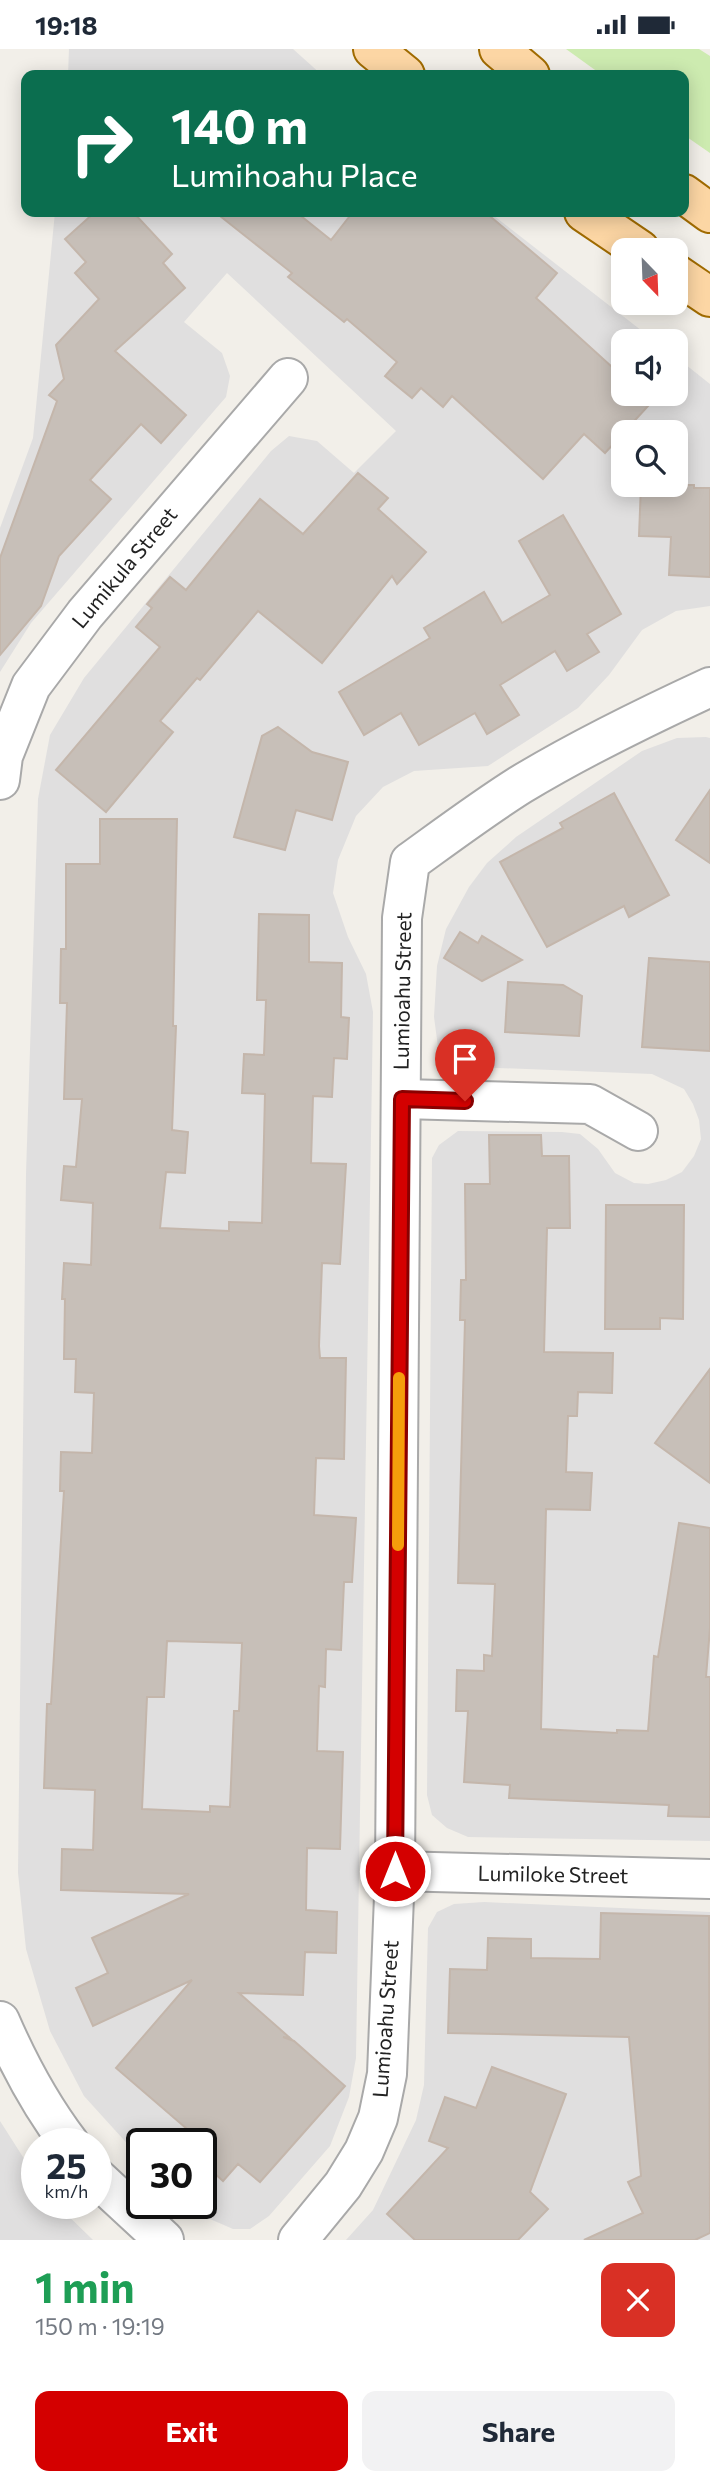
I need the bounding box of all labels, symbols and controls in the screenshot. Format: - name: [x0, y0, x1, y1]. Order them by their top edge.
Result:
- text: 19:18: [35, 9, 98, 40]
- text: 140 m: [171, 94, 308, 154]
- icon: right: [56, 98, 147, 189]
- text: Lumihoahu Place: [171, 154, 418, 194]
- north arrow: [611, 238, 688, 315]
- map controls: [611, 238, 688, 497]
- button: sound: [611, 329, 688, 406]
- button: search: [611, 420, 688, 497]
- street label: Lumikula Street: [66, 501, 182, 633]
- street label: Lumioahu Street: [388, 912, 415, 1070]
- pin: [435, 1029, 495, 1101]
- icon: arrive: [446, 1040, 484, 1078]
- position arrow: [358, 1834, 432, 1908]
- street label: Lumiloke Street: [477, 1860, 629, 1887]
- street label: Lumioahu Street: [367, 1939, 402, 2099]
- speed limit sign: 30: [126, 2128, 217, 2219]
- text: 25: [46, 2143, 87, 2186]
- text: km/h: [45, 2180, 88, 2202]
- text: 1 min: [35, 2260, 135, 2312]
- button: close: [601, 2263, 675, 2337]
- text: 150 m · 19:19: [35, 2312, 165, 2340]
- button: Exit: [35, 2391, 348, 2471]
- button: Share: [362, 2391, 675, 2471]

